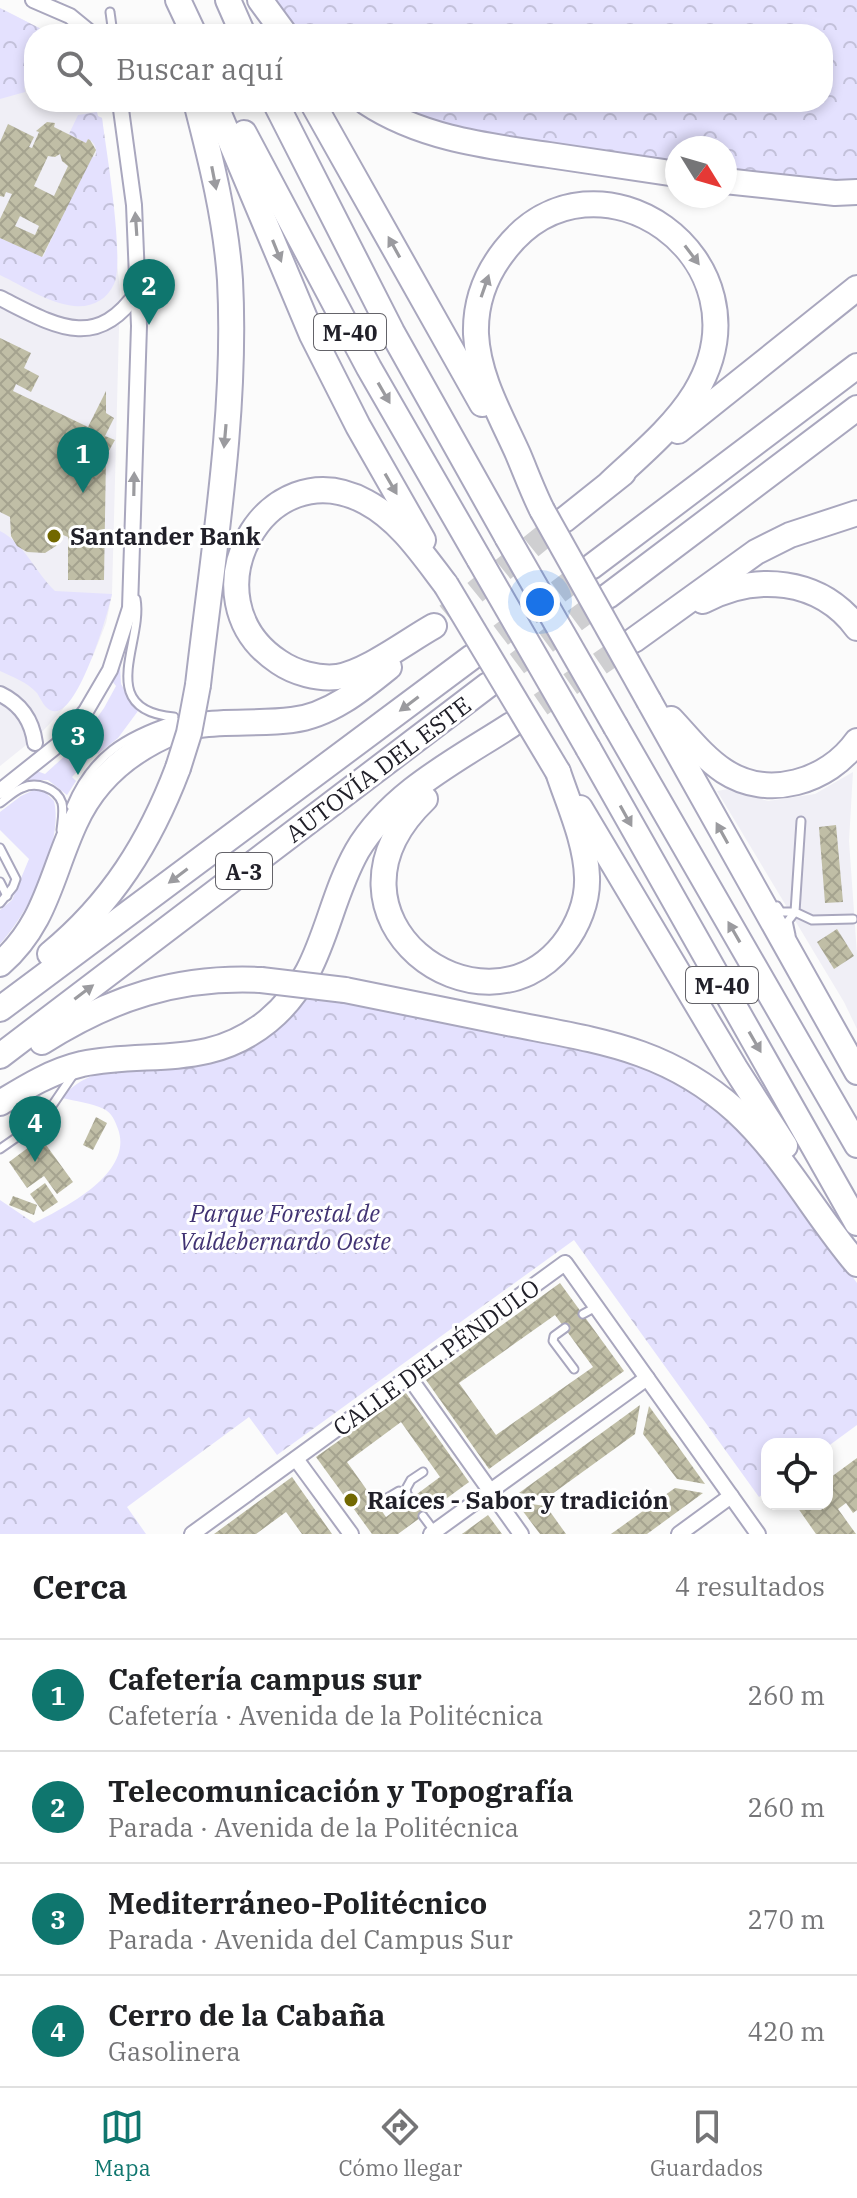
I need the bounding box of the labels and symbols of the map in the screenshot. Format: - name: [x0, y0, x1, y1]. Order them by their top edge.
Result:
- north arrow: [665, 136, 737, 208]
- one-way arrow: [208, 166, 221, 191]
- one-way arrow: [129, 211, 142, 236]
- one-way arrow: [387, 236, 401, 258]
- one-way arrow: [271, 239, 284, 263]
- one-way arrow: [684, 245, 700, 265]
- pin: 2: [123, 259, 175, 325]
- one-way arrow: [479, 274, 492, 298]
- road number: M-40: [314, 314, 386, 350]
- one-way arrow: [377, 382, 391, 404]
- one-way arrow: [218, 424, 231, 449]
- pin: 1: [57, 427, 109, 493]
- one-way arrow: [128, 471, 141, 496]
- one-way arrow: [384, 473, 398, 495]
- place label: Santander Bank: [70, 520, 261, 552]
- marker: Santander Bank: [45, 527, 63, 545]
- your location: [520, 582, 560, 622]
- street label: AUTOVÍA DEL ESTE: [279, 689, 477, 849]
- one-way arrow: [399, 695, 419, 711]
- pin: 3: [52, 709, 104, 775]
- one-way arrow: [619, 805, 632, 828]
- one-way arrow: [715, 822, 729, 844]
- road number: A-3: [216, 853, 272, 889]
- one-way arrow: [168, 867, 189, 883]
- one-way arrow: [727, 921, 741, 943]
- road number: M-40: [686, 967, 758, 1003]
- one-way arrow: [74, 984, 95, 1000]
- one-way arrow: [748, 1031, 762, 1053]
- pin: 4: [9, 1096, 61, 1162]
- park label: Parque Forestal de Valdebernardo Oeste: [179, 1197, 391, 1257]
- street label: CALLE DEL PÉNDULO: [326, 1271, 546, 1443]
- place label: Raíces - Sabor y tradición: [367, 1484, 669, 1516]
- marker: Raíces - Sabor y tradición: [342, 1491, 360, 1509]

